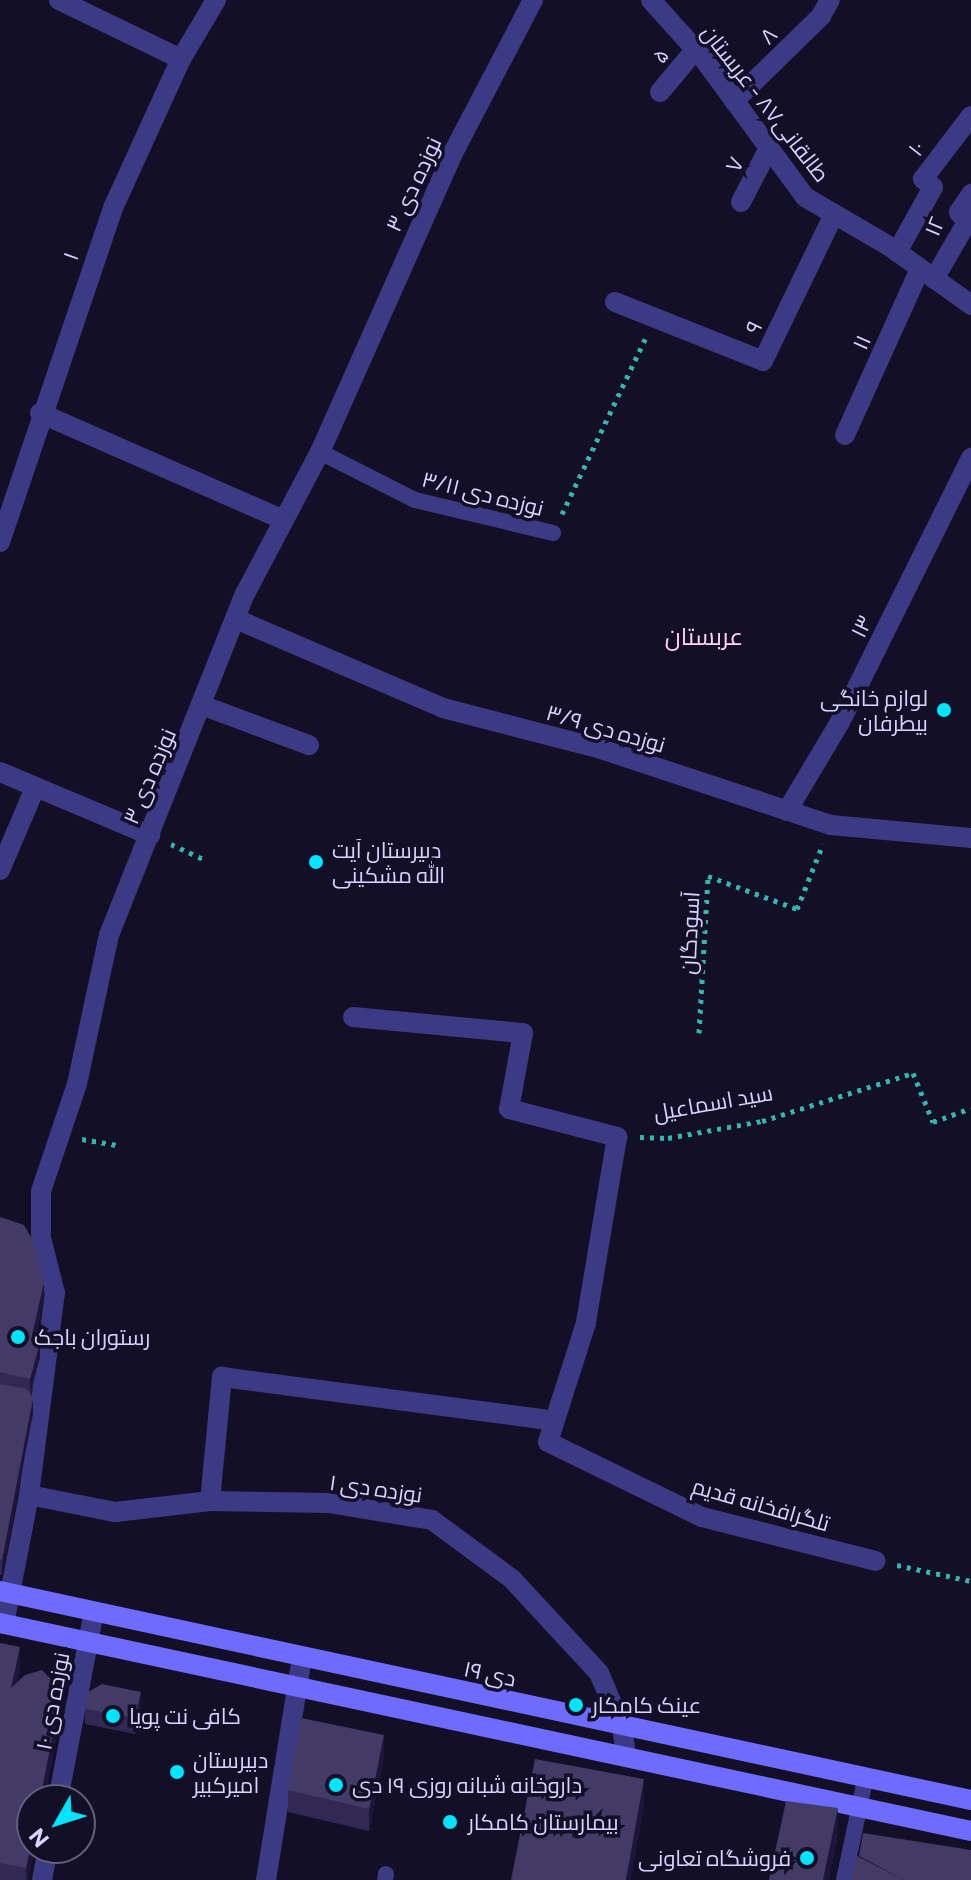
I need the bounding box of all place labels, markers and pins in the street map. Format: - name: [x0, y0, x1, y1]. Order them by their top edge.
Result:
- place label: لوازم خانگی بیطرفان: [820, 684, 928, 736]
- marker: لوازم خانگی بیطرفان: [935, 701, 953, 719]
- place label: دبیرستان آیت الله مشکینی: [332, 836, 445, 888]
- marker: دبیرستان آیت الله مشکینی: [307, 853, 325, 871]
- place label: رستوران باجک: [34, 1324, 150, 1350]
- marker: رستوران باجک: [9, 1328, 27, 1346]
- place label: عینک کامکار: [592, 1692, 701, 1718]
- marker: عینک کامکار: [567, 1696, 585, 1714]
- place label: کافی نت پویا: [129, 1703, 241, 1729]
- marker: کافی نت پویا: [104, 1707, 122, 1725]
- place label: دبیرستان امیرکبیر: [193, 1746, 268, 1798]
- marker: دبیرستان امیرکبیر: [168, 1763, 186, 1781]
- place label: داروخانه شبانه روزی ۱۹ دی: [352, 1772, 582, 1798]
- marker: داروخانه شبانه روزی ۱۹ دی: [327, 1776, 345, 1794]
- place label: بیمارستان کامکار: [468, 1809, 619, 1835]
- marker: بیمارستان کامکار: [439, 1811, 461, 1833]
- place label: فروشگاه تعاونی: [638, 1845, 791, 1871]
- marker: فروشگاه تعاونی: [798, 1849, 816, 1867]

